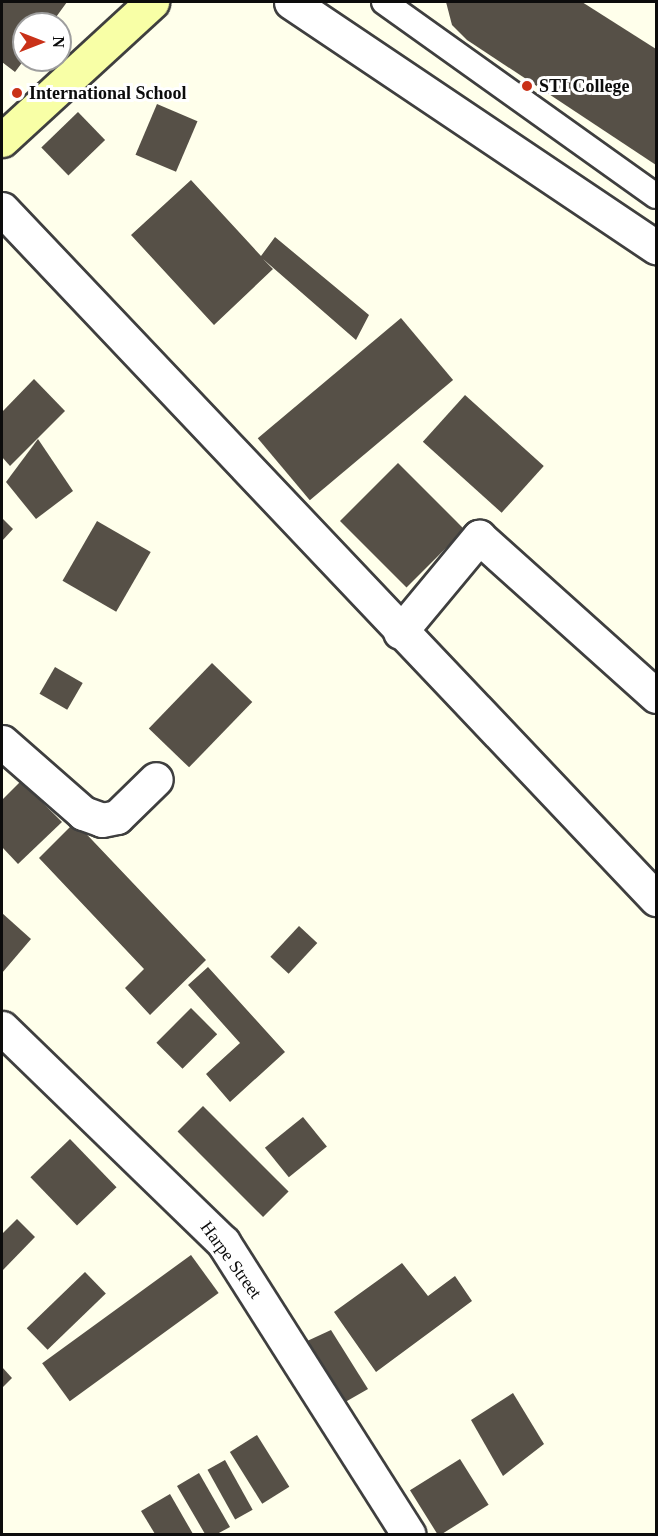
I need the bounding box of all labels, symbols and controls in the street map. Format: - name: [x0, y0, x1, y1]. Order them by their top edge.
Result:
- north arrow: [12, 12, 72, 72]
- text: N: [50, 36, 67, 48]
- place label: STI College: [539, 75, 630, 97]
- marker: STI College: [520, 79, 534, 93]
- place label: International School: [29, 82, 187, 104]
- marker: International School: [10, 86, 24, 100]
- street label: Harpe Street: [196, 1217, 266, 1303]

